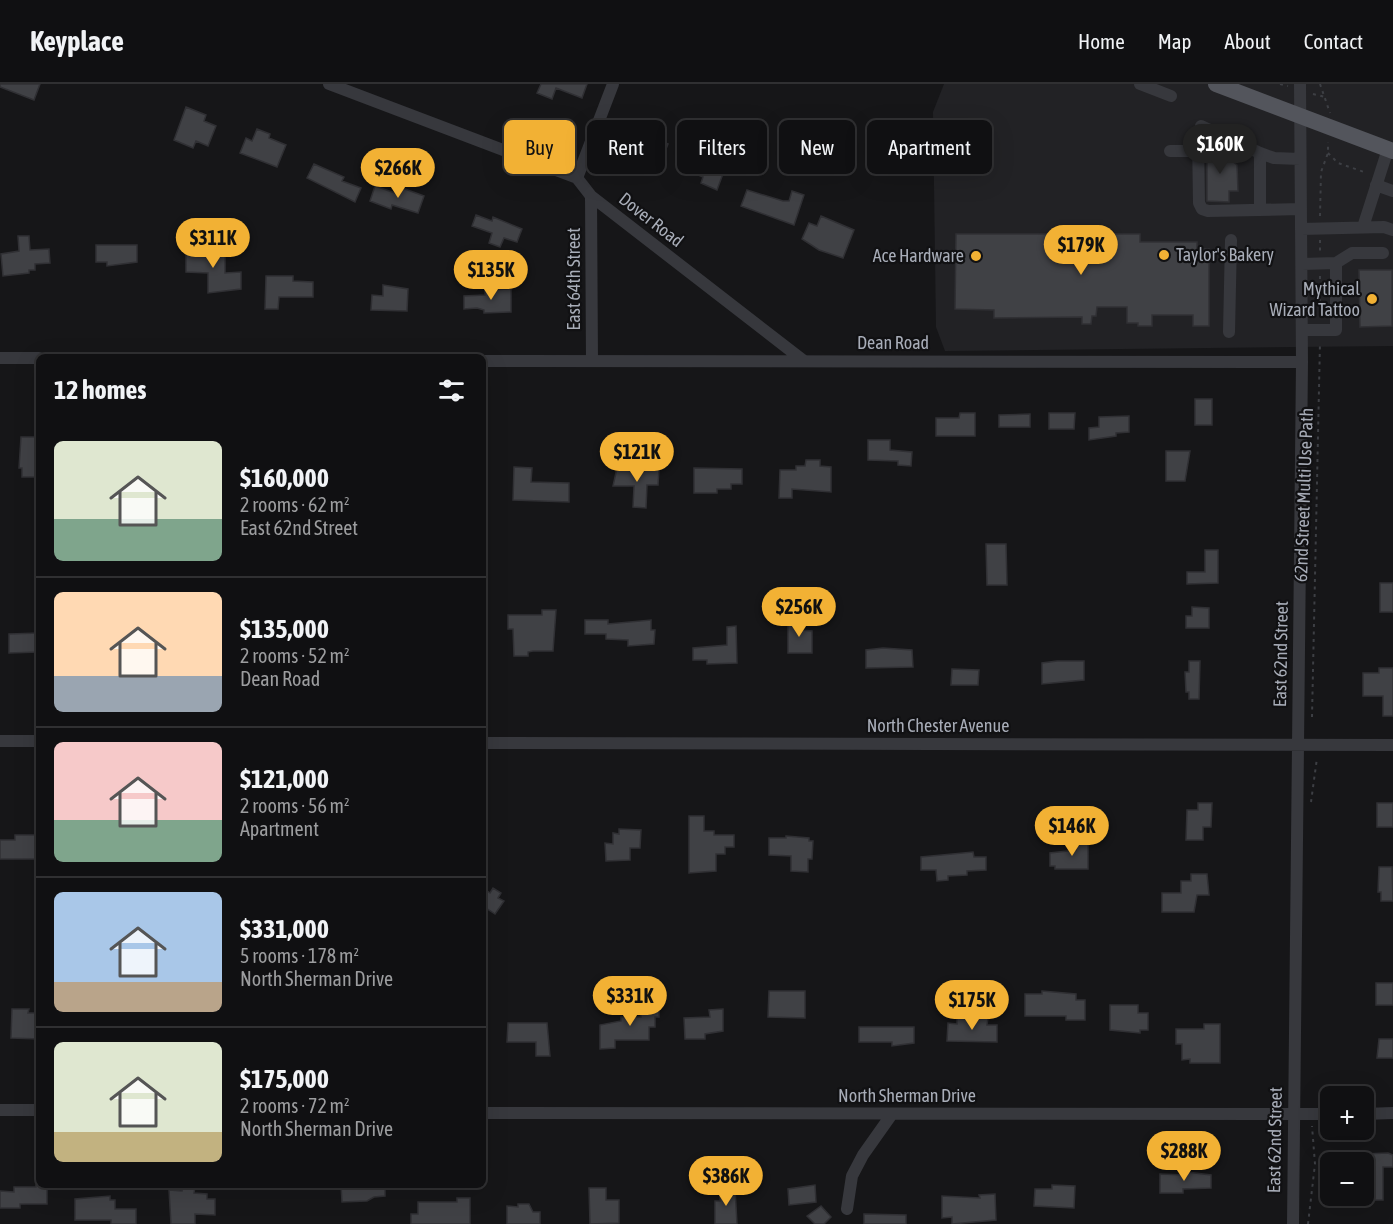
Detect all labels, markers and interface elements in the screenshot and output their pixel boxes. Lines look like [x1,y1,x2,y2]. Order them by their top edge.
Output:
text: Keyplace [30,25,124,57]
text: Home [1078,29,1125,53]
text: Map [1158,29,1192,53]
text: About [1225,29,1271,53]
text: Contact [1304,29,1363,53]
chip: Buy [504,120,575,174]
chip: Rent [587,120,665,174]
chip: Filters [677,120,767,174]
chip: New [779,120,855,174]
chip: Apartment [867,120,992,174]
pin: $160K [1178,124,1262,175]
text: $160K [1197,132,1243,155]
pin: $266K [356,148,440,199]
text: $266K [375,156,421,179]
street label: Dover Road [615,188,688,251]
pin: $311K [171,218,255,269]
pin: $179K [1039,225,1123,276]
text: $311K [190,226,236,249]
street label: East 64th Street [563,228,584,330]
text: $179K [1058,233,1104,256]
place label: Taylor's Bakery [1176,244,1274,265]
place label: Ace Hardware [873,245,964,266]
marker: Taylor's Bakery [1157,248,1171,262]
marker: Ace Hardware [969,249,983,263]
pin: $135K [449,250,533,301]
text: $135K [468,258,514,281]
place label: Mythical Wizard Tattoo [1270,278,1360,320]
marker: Mythical Wizard Tattoo [1365,292,1379,306]
street label: Dean Road [857,332,929,353]
icon: filters [435,374,468,407]
text: 12 homes [54,375,147,405]
street label: 62nd Street Multi Use Path [1290,408,1317,582]
pin: $121K [595,432,679,483]
text: $121K [614,440,660,463]
text: $160,000 [240,463,329,493]
icon: home [102,465,174,537]
text: 2 rooms · 62 m² [240,493,350,516]
text: East 62nd Street [240,516,358,539]
pin: $256K [757,587,841,638]
text: $256K [776,595,822,618]
street label: East 62nd Street [1269,601,1292,707]
text: $135,000 [240,614,329,644]
icon: home [102,616,174,688]
text: 2 rooms · 52 m² [240,644,350,667]
text: Dean Road [240,667,320,690]
street label: North Chester Avenue [867,715,1009,736]
text: $121,000 [240,764,329,794]
icon: home [102,766,174,838]
text: 2 rooms · 56 m² [240,794,350,817]
pin: $146K [1030,806,1114,857]
text: $146K [1049,814,1095,837]
text: Apartment [240,817,319,840]
text: $331,000 [240,914,329,944]
icon: home [102,916,174,988]
text: 5 rooms · 178 m² [240,944,359,967]
text: North Sherman Drive [240,967,393,990]
pin: $331K [588,976,672,1027]
pin: $175K [930,980,1014,1031]
text: $331K [607,984,653,1007]
text: $175K [949,988,995,1011]
text: $175,000 [240,1064,329,1094]
icon: home [102,1066,174,1138]
street label: North Sherman Drive [838,1085,976,1106]
map controls [1320,1086,1374,1206]
button: + [1320,1086,1374,1140]
street label: East 62nd Street [1263,1087,1286,1193]
text: 2 rooms · 72 m² [240,1094,350,1117]
text: North Sherman Drive [240,1117,393,1140]
pin: $288K [1142,1131,1226,1182]
text: $288K [1161,1139,1207,1162]
button: − [1320,1152,1374,1206]
pin: $386K [684,1156,768,1207]
text: $386K [703,1164,749,1187]

